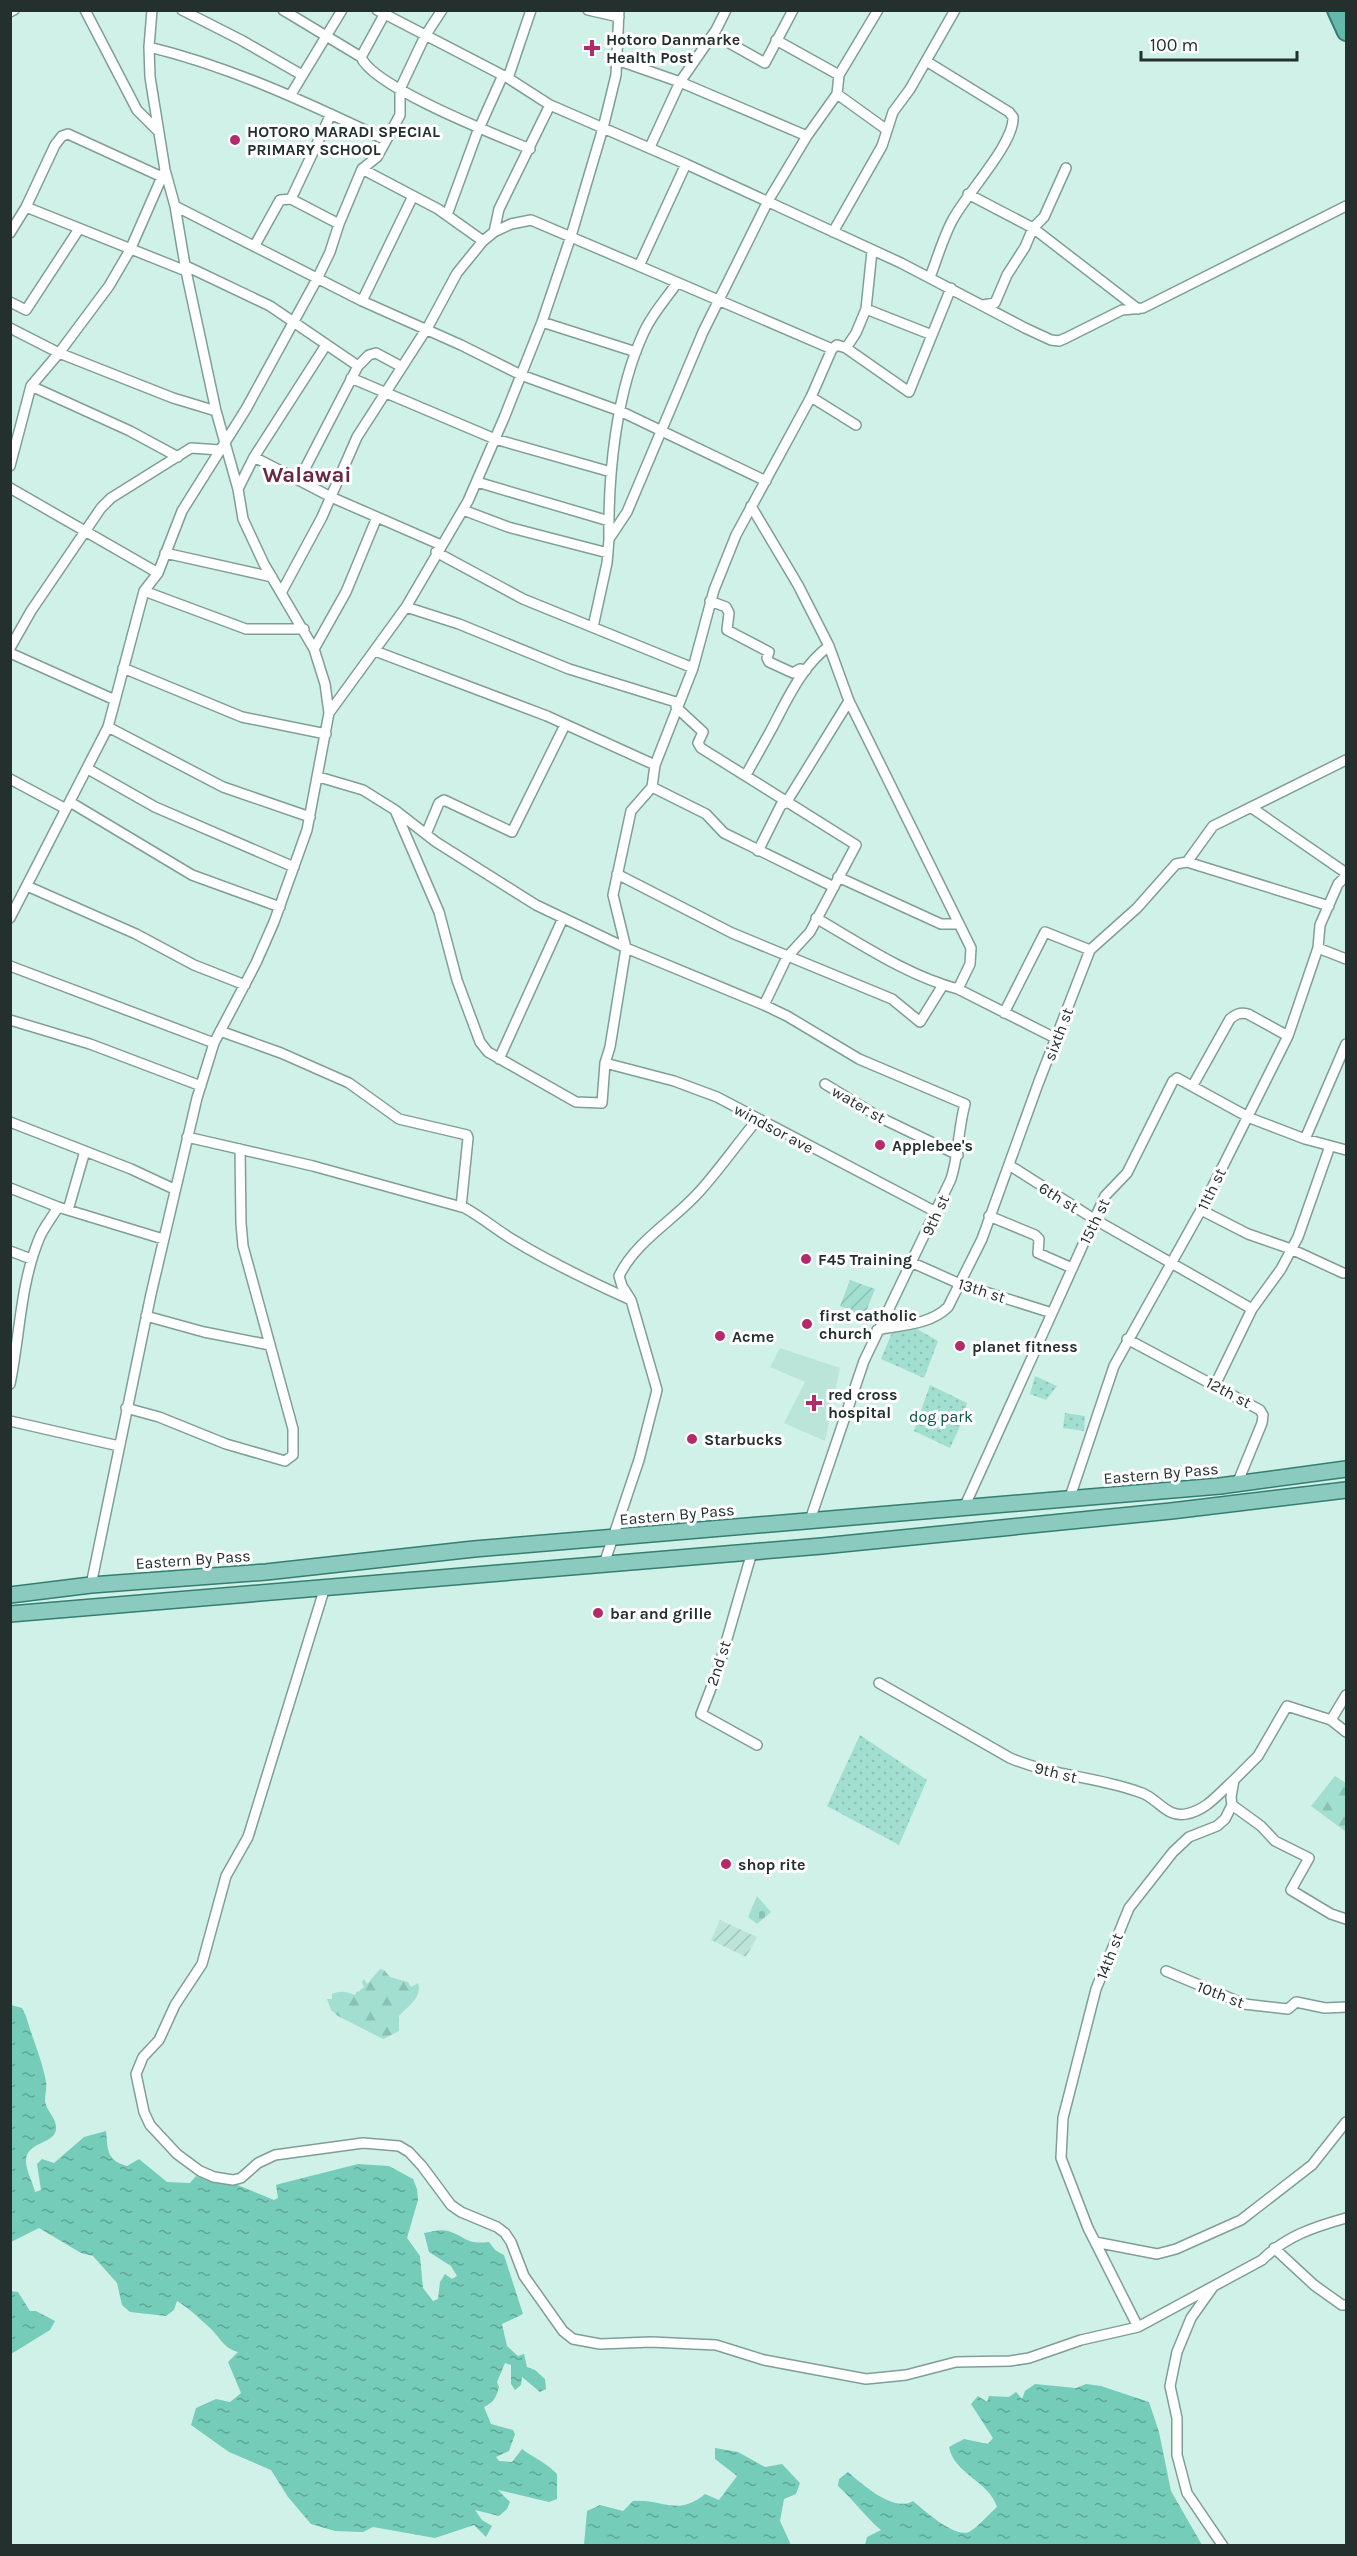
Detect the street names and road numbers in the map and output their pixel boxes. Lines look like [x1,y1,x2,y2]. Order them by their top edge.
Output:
street label: sixth st [1040,1005,1077,1063]
street label: water st [829,1082,889,1127]
street label: windsor ave [731,1100,817,1157]
street label: 11th st [1193,1165,1230,1213]
street label: 6th st [1035,1178,1082,1217]
street label: 9th st [918,1192,953,1239]
street label: 15th st [1075,1195,1114,1247]
street label: 13th st [956,1274,1008,1307]
street label: 12th st [1203,1373,1255,1412]
street label: Eastern By Pass [1103,1459,1219,1488]
street label: Eastern By Pass [619,1500,735,1529]
street label: Eastern By Pass [135,1546,251,1573]
street label: 2nd st [702,1638,735,1688]
street label: 9th st [1033,1758,1079,1787]
street label: 14th st [1092,1930,1127,1982]
street label: 10th st [1195,1977,1247,2012]

